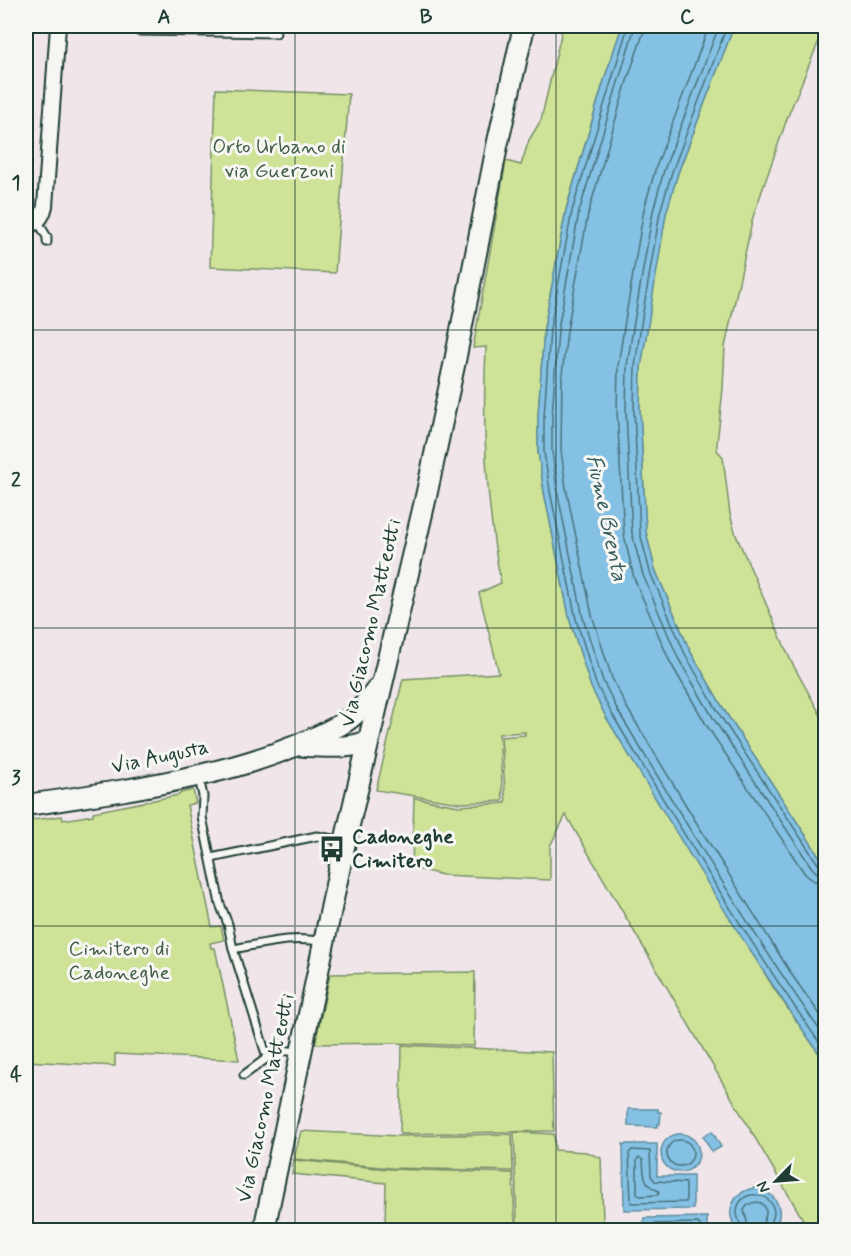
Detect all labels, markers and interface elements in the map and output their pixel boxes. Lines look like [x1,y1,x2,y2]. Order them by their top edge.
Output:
text: A [157,4,171,31]
text: B [420,4,433,31]
text: C [680,4,695,31]
park label: Orto Urbano di via Guerzoni [212,133,346,185]
text: 1 [12,170,20,197]
water label: Fiume Brenta [579,452,633,584]
text: 2 [11,467,21,494]
street label: Via Giacomo Matteotti [333,516,409,730]
street label: Via Augusta [109,733,211,781]
text: 3 [11,765,21,792]
place label: Cadoneghe Cimitero [352,823,454,875]
bus stop icon: Cadoneghe Cimitero [317,834,347,864]
park label: Cimitero di Cadoneghe [68,935,170,987]
street label: Via Giacomo Matteotti [230,991,302,1205]
text: 4 [10,1062,22,1089]
north arrow [746,1151,806,1211]
text: N [752,1177,776,1196]

